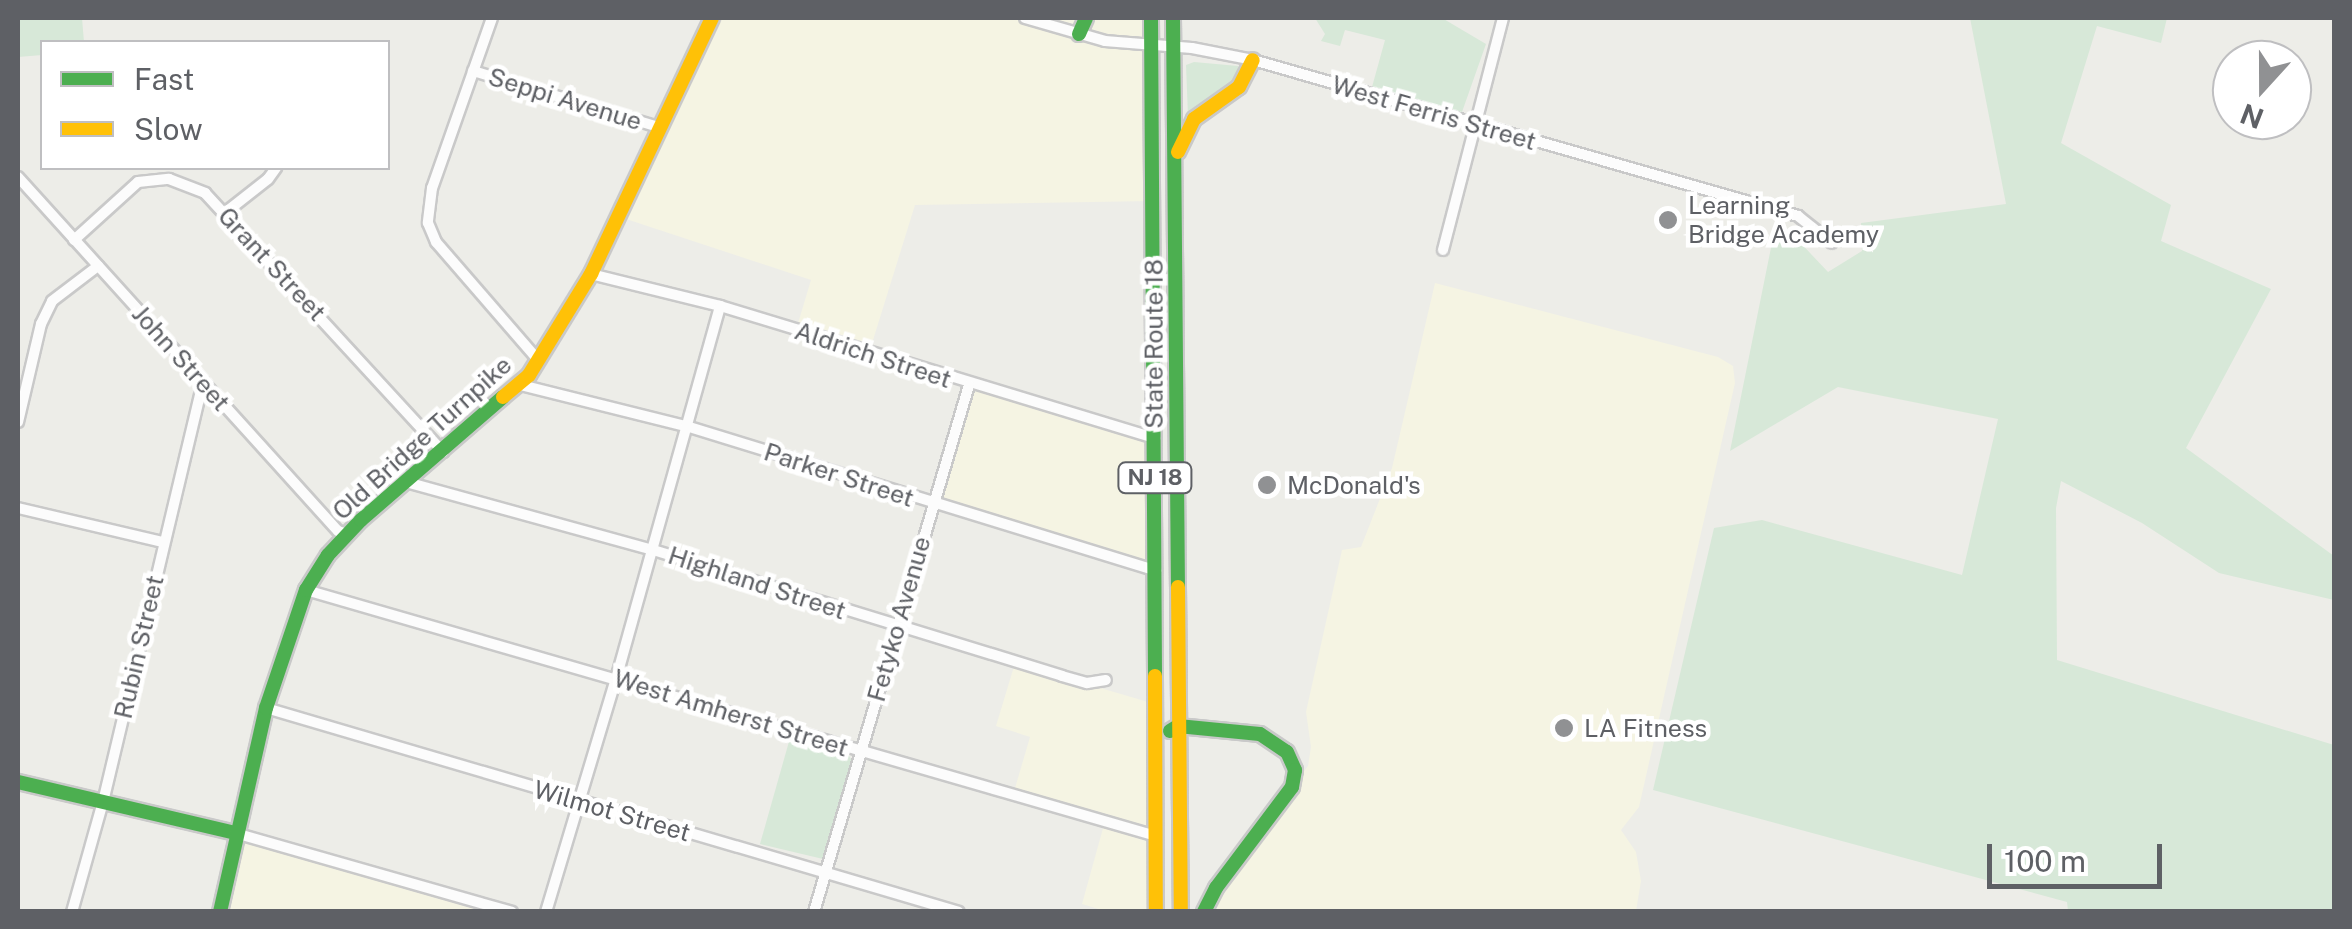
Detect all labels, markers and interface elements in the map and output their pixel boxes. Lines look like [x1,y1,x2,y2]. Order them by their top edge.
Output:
legend [40,40,390,170]
north arrow [2212,40,2312,140]
text: Fast [134,61,194,97]
street label: Seppi Avenue [485,61,645,137]
street label: West Ferris Street [1328,69,1540,157]
text: N [2236,97,2268,136]
text: Slow [134,111,203,147]
place label: Learning Bridge Academy [1688,191,1879,250]
street label: Grant Street [212,201,332,327]
marker: Learning Bridge Academy [1657,209,1679,231]
street label: State Route 18 [1139,259,1169,429]
street label: John Street [126,299,236,417]
street label: Aldrich Street [791,316,955,394]
street label: Old Bridge Turnpike [326,350,518,526]
street label: Parker Street [760,437,918,513]
road number: NJ 18 [1115,461,1195,495]
place label: McDonald's [1287,470,1421,500]
marker: McDonald's [1256,474,1278,496]
street label: Fetyko Avenue [861,533,937,705]
street label: Highland Street [664,540,850,626]
street label: Rubin Street [108,572,170,722]
street label: West Amherst Street [610,663,852,763]
place label: LA Fitness [1584,713,1707,743]
marker: LA Fitness [1553,717,1575,739]
street label: Wilmot Street [530,774,694,848]
scale bar [1992,824,2167,886]
text: 100 m [2004,843,2086,879]

